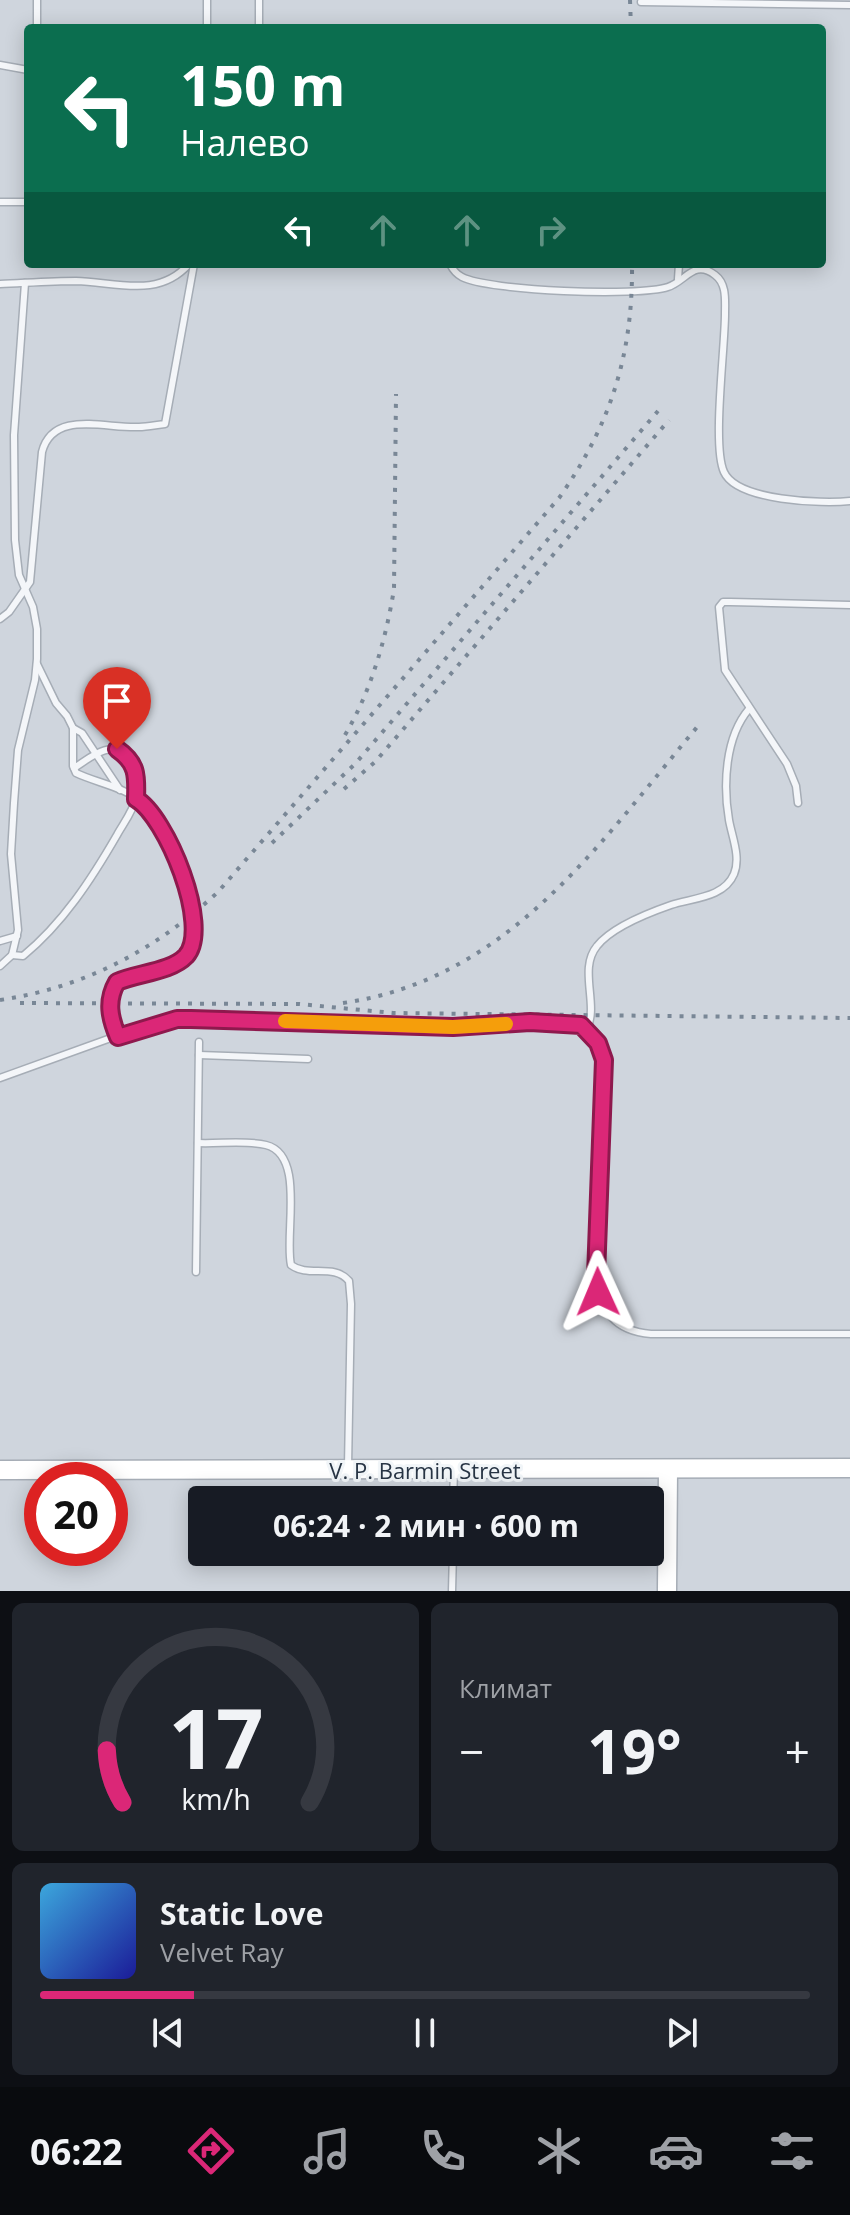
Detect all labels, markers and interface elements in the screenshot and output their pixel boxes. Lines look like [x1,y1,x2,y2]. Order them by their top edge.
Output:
text: 150 m [180,46,346,122]
icon: left [48,56,152,160]
text: Налево [180,118,310,167]
icon: left [277,208,321,252]
icon: ahead [361,208,405,252]
icon: ahead [445,208,489,252]
icon: right [529,208,573,252]
pin [83,667,151,749]
icon: arrive [95,679,139,723]
position arrow [556,1250,640,1334]
street label: V. P. Barmin Street [329,1455,521,1485]
speed limit sign: 20 [24,1462,128,1566]
text: 06:24 · 2 мин · 600 m [273,1505,579,1546]
text: Климат [459,1670,552,1706]
text: 17 [168,1680,263,1793]
text: 19° [587,1710,682,1792]
text: − [459,1721,484,1781]
text: + [785,1721,810,1781]
text: km/h [181,1779,250,1818]
text: Static Love [160,1893,323,1934]
text: Velvet Ray [160,1934,284,1970]
icon: previous [146,2011,190,2055]
icon: pause [403,2011,447,2055]
icon: next [660,2011,704,2055]
icon: directions [183,2123,239,2179]
icon: music [299,2123,355,2179]
icon: phone [415,2123,471,2179]
icon: climate [531,2123,587,2179]
icon: car [648,2123,704,2179]
icon: filters [764,2123,820,2179]
text: 06:22 [30,2127,123,2176]

